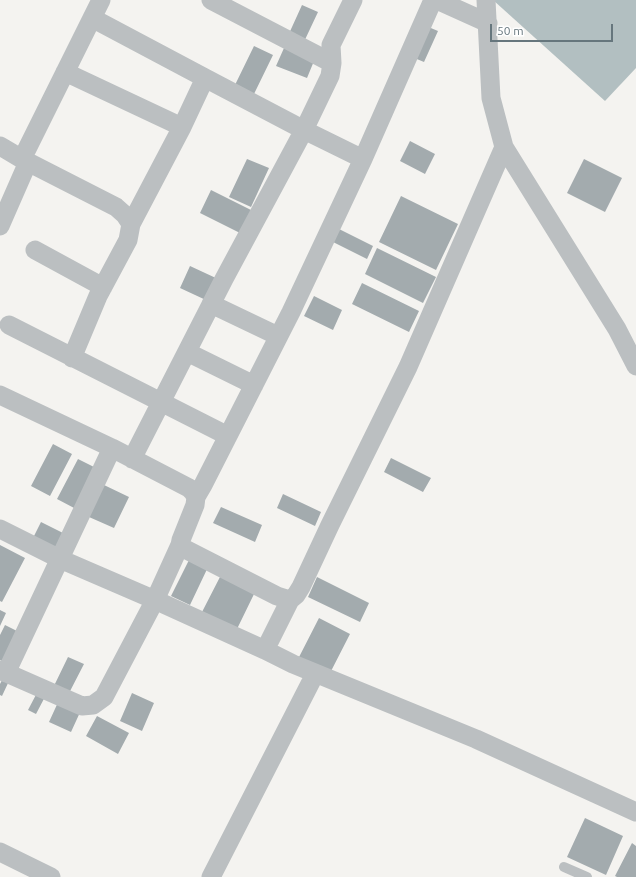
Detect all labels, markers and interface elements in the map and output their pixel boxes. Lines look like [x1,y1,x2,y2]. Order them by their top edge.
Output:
scale bar [492,16,615,42]
text: 50 m [497,24,524,37]

